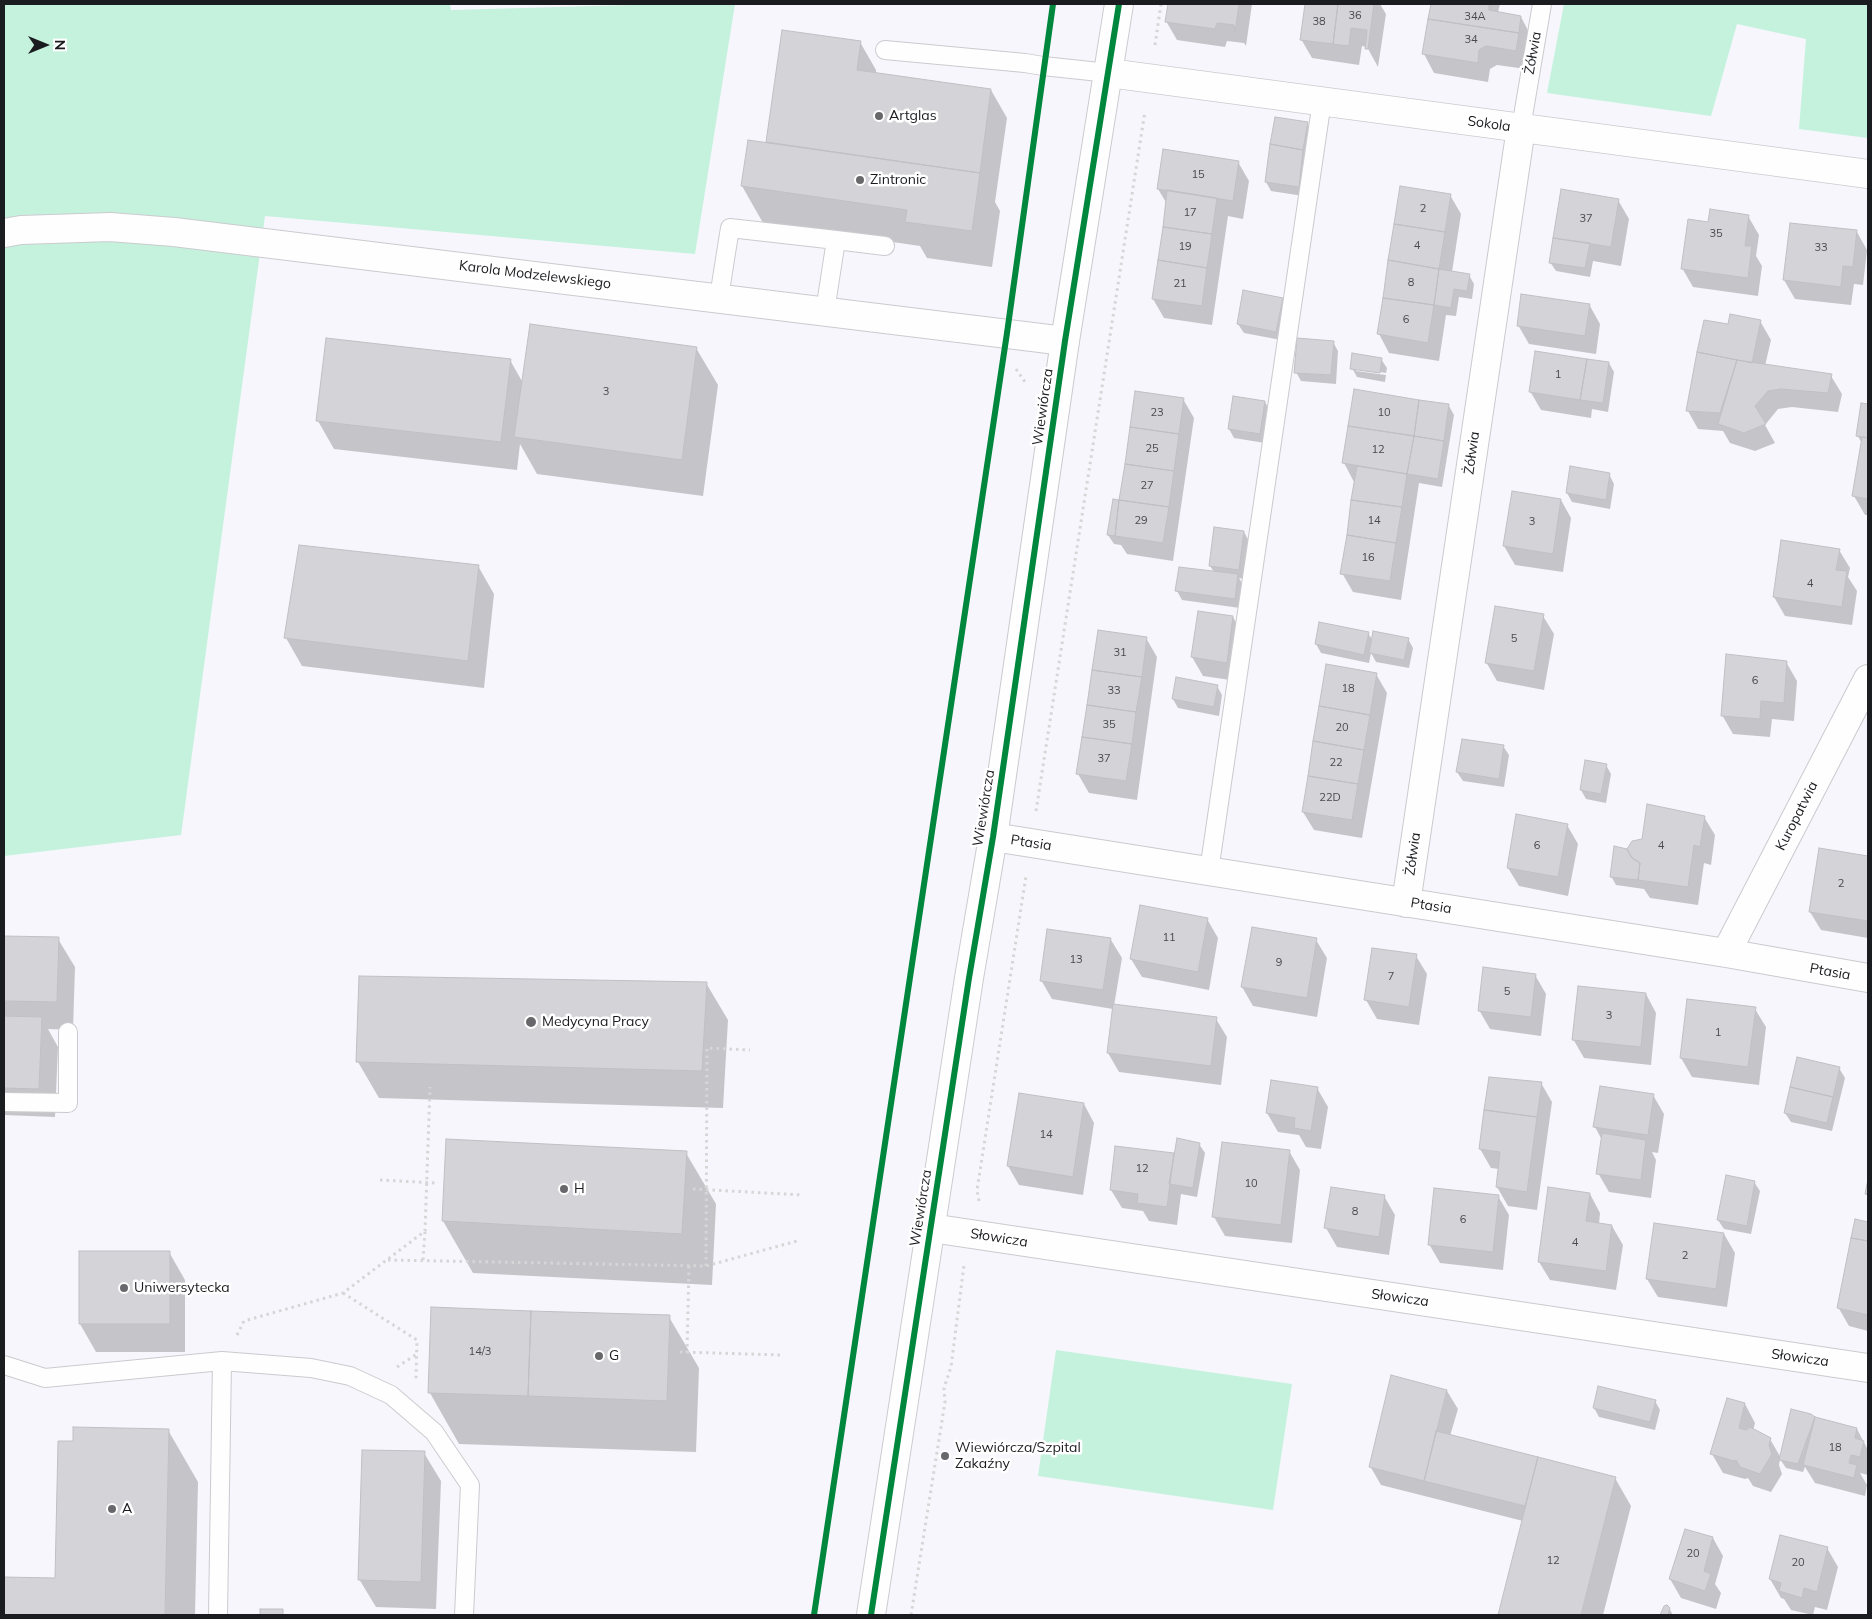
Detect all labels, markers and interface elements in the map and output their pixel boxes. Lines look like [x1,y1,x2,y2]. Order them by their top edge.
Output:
house number: 36 [1348,9,1362,23]
house number: 34A [1464,10,1486,24]
house number: 38 [1312,15,1326,29]
north arrow [20,20,70,70]
street label: Żółwia [1521,30,1545,76]
house number: 34 [1464,33,1478,47]
text: N [51,40,69,50]
place label: Artglas [889,108,937,124]
marker: Artglas [873,110,885,122]
street label: Sokola [1466,113,1512,135]
house number: 15 [1191,168,1205,182]
place label: Zintronic [870,172,926,188]
marker: Zintronic [854,174,866,186]
house number: 2 [1420,202,1426,216]
house number: 17 [1183,206,1197,220]
house number: 37 [1579,212,1593,226]
house number: 35 [1709,227,1723,241]
house number: 4 [1414,239,1420,253]
house number: 19 [1178,240,1192,254]
house number: 33 [1814,241,1828,255]
street label: Karola Modzelewskiego [458,257,612,293]
house number: 8 [1408,276,1414,290]
house number: 21 [1173,277,1187,291]
house number: 6 [1403,313,1409,327]
street label: Wiewiórcza [1029,367,1057,447]
house number: 1 [1555,368,1561,382]
house number: 3 [603,385,609,399]
house number: 23 [1150,406,1164,420]
house number: 10 [1377,406,1391,420]
street label: Żółwia [1461,430,1483,476]
house number: 25 [1145,442,1159,456]
house number: 12 [1371,443,1385,457]
house number: 27 [1140,479,1154,493]
house number: 29 [1134,514,1148,528]
house number: 14 [1367,514,1381,528]
house number: 3 [1529,515,1535,529]
house number: 16 [1361,551,1375,565]
house number: 4 [1807,577,1813,591]
house number: 5 [1511,632,1517,646]
house number: 31 [1113,646,1127,660]
house number: 6 [1752,674,1758,688]
house number: 18 [1341,682,1355,696]
house number: 33 [1107,684,1121,698]
house number: 35 [1102,718,1116,732]
house number: 20 [1335,721,1349,735]
house number: 37 [1097,752,1111,766]
house number: 22 [1329,756,1343,770]
street label: Wiewiórcza [970,768,998,848]
street label: Kuropatwia [1772,779,1822,853]
house number: 22D [1319,791,1341,805]
street label: Ptasia [1009,831,1053,855]
street label: Żółwia [1402,831,1424,877]
house number: 6 [1534,839,1540,853]
house number: 4 [1658,839,1664,853]
house number: 2 [1838,877,1844,891]
street label: Ptasia [1409,894,1453,918]
house number: 11 [1162,931,1176,945]
house number: 13 [1069,953,1083,967]
house number: 9 [1276,956,1282,970]
street label: Ptasia [1808,960,1852,984]
house number: 7 [1388,970,1394,984]
house number: 5 [1504,985,1510,999]
house number: 3 [1606,1009,1612,1023]
place label: Medycyna Pracy [542,1014,649,1030]
marker: Medycyna Pracy [524,1015,538,1029]
house number: 1 [1715,1026,1721,1040]
house number: 14 [1039,1128,1053,1142]
house number: 12 [1135,1162,1149,1176]
street label: Wiewiórcza [907,1168,935,1248]
house number: 10 [1244,1177,1258,1191]
place label: H [574,1181,585,1197]
marker: H [558,1183,570,1195]
house number: 8 [1352,1205,1358,1219]
house number: 6 [1460,1213,1466,1227]
street label: Słowicza [969,1225,1029,1251]
house number: 4 [1572,1236,1578,1250]
house number: 2 [1682,1249,1688,1263]
place label: Uniwersytecka [134,1280,230,1296]
marker: Uniwersytecka [118,1282,130,1294]
street label: Słowicza [1370,1286,1430,1310]
house number: 14/3 [469,1345,491,1359]
street label: Słowicza [1770,1346,1830,1370]
place label: G [609,1348,619,1364]
marker: G [593,1350,605,1362]
place label: Wiewiórcza/Szpital Zakaźny [955,1440,1081,1472]
house number: 18 [1828,1441,1842,1455]
marker: Wiewiórcza/Szpital Zakaźny [939,1450,951,1462]
place label: A [122,1501,132,1517]
marker: A [106,1503,118,1515]
house number: 20 [1686,1547,1700,1561]
house number: 12 [1546,1554,1560,1568]
house number: 20 [1791,1556,1805,1570]

